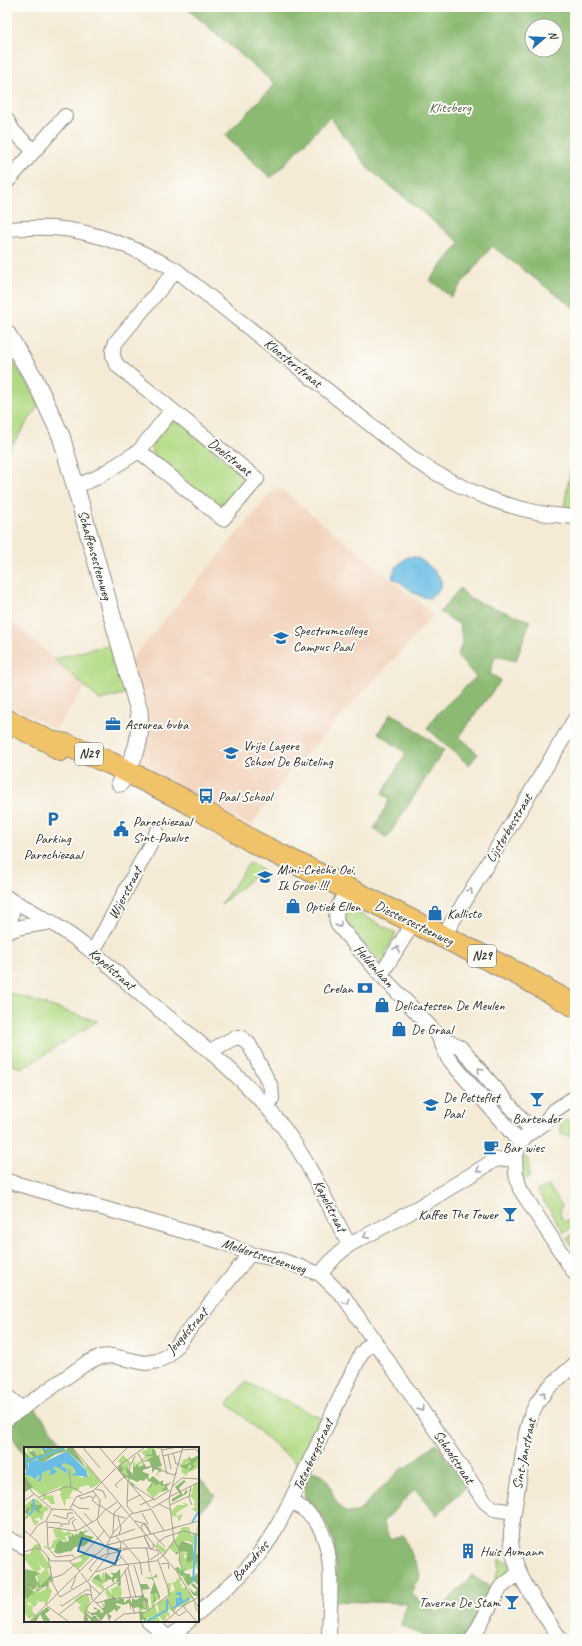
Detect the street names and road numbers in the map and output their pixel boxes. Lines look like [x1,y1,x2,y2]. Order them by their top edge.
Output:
street label: Kloosterstraat [261,335,326,392]
street label: Doelstraat [205,434,256,481]
street label: Schaffensesteenweg [74,508,116,603]
road number: N29 [75,743,103,765]
street label: Lijsterbesstraat [482,790,537,865]
street label: Wijerstraat [104,862,147,922]
street label: Diestersesteenweg [372,897,457,950]
street label: Heldenlaan [350,941,398,991]
street label: Kapelstraat [85,944,140,995]
road number: N29 [468,945,496,967]
street label: Kapelstraat [310,1177,351,1237]
street label: Meldertsesteenweg [220,1234,309,1278]
street label: Jeugdstraat [162,1303,213,1358]
street label: Totenbergstraat [289,1414,338,1494]
street label: Sint-Janstraat [508,1416,540,1491]
street label: Schoolstraat [430,1427,479,1488]
street label: Baandries [228,1536,273,1585]

